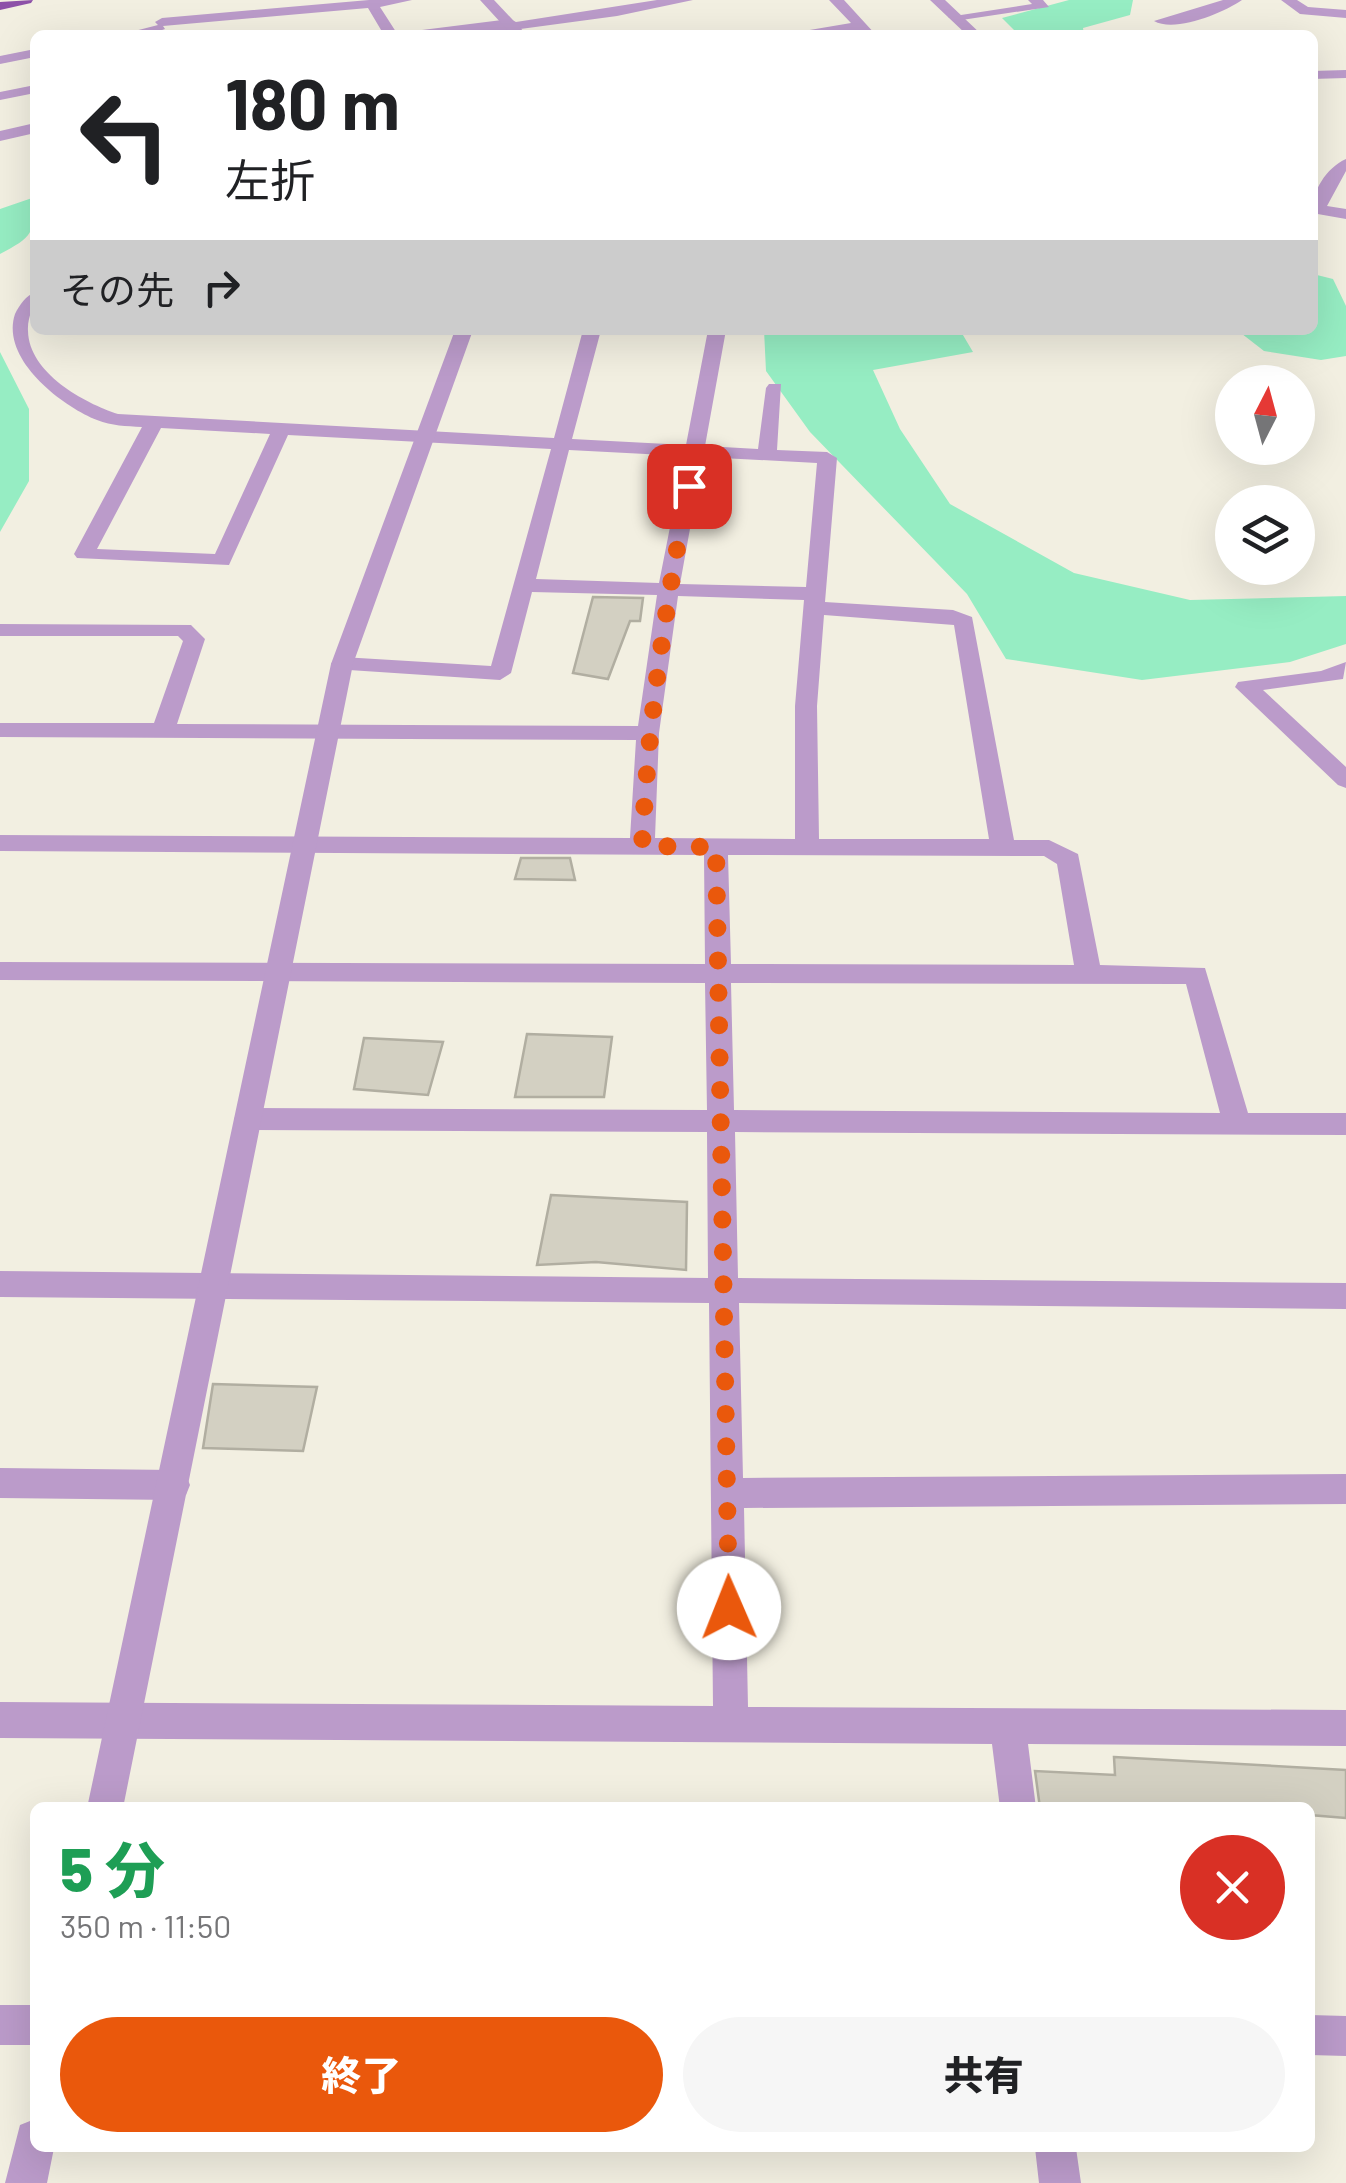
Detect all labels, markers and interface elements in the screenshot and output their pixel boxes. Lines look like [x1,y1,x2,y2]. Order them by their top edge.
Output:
text: 180 m [225,60,400,144]
icon: left [60,70,190,200]
text: 左折 [225,152,315,206]
icon: right [194,260,249,315]
text: その先 [60,266,174,312]
north arrow [1215,365,1315,465]
map controls [1215,365,1315,585]
pin [647,444,732,529]
icon: arrive [662,459,717,514]
button: layers [1215,485,1315,585]
position arrow [677,1556,781,1660]
text: 5 分 [60,1832,165,1904]
button: close [1180,1835,1285,1940]
text: 350 m · 11:50 [60,1906,231,1944]
button: 終了 [60,2017,663,2132]
button: 共有 [683,2017,1285,2132]

